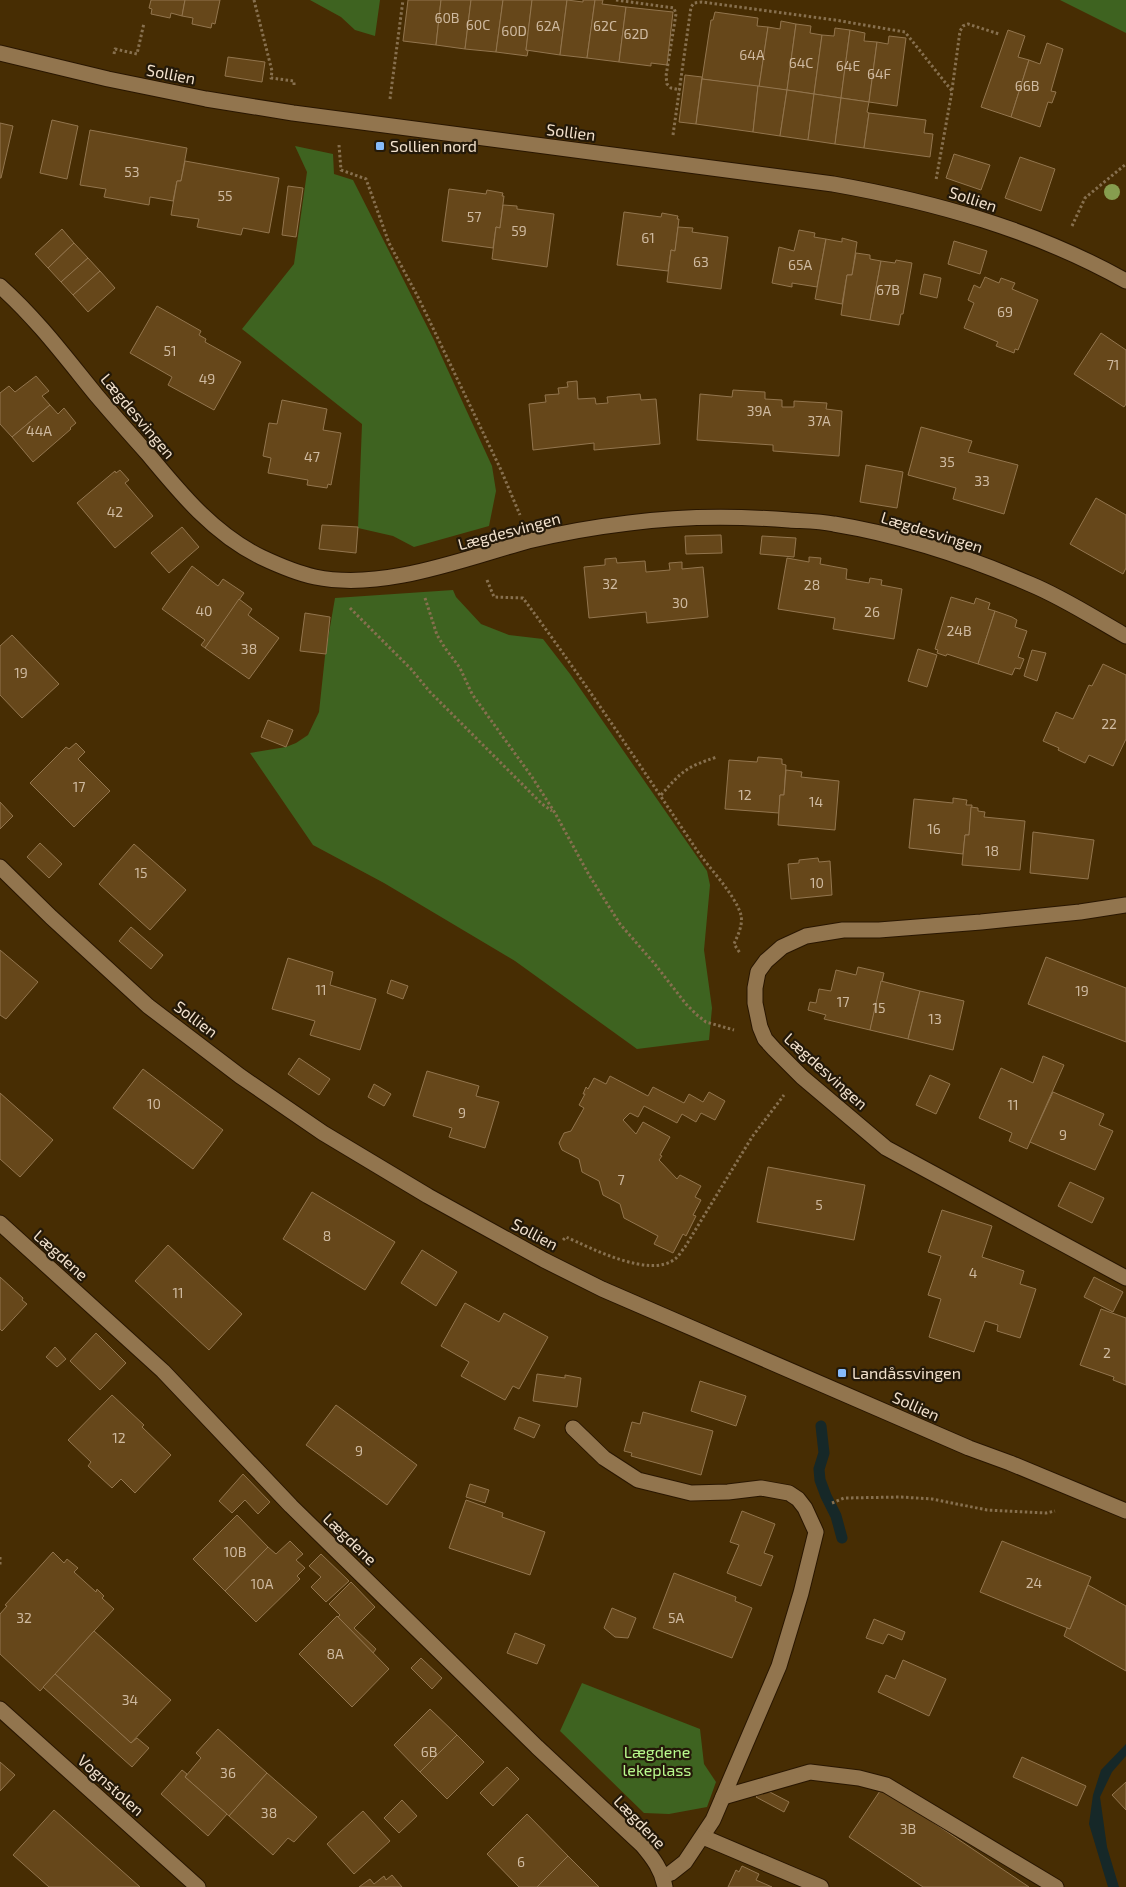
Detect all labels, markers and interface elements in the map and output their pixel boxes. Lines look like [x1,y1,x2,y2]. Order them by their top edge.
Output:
house number: 60B [434,9,460,26]
house number: 60C [466,16,490,33]
house number: 62A [536,17,561,34]
house number: 62C [593,17,617,34]
house number: 60D [501,22,527,39]
house number: 62D [623,25,649,42]
house number: 64A [739,46,765,63]
house number: 64C [789,54,813,71]
house number: 64E [836,57,860,74]
street label: Sollien [145,59,197,88]
house number: 64F [867,65,892,82]
house number: 66B [1015,77,1039,94]
street label: Sollien [545,119,597,144]
place label: Sollien nord [390,136,477,155]
marker: Sollien nord [374,140,386,152]
house number: 53 [124,163,140,180]
street label: Sollien [947,182,1000,215]
house number: 55 [217,187,233,204]
house number: 57 [467,208,481,225]
house number: 59 [511,222,527,239]
house number: 61 [641,229,655,246]
house number: 63 [693,253,709,270]
house number: 65A [788,256,812,273]
house number: 67B [876,281,900,298]
house number: 69 [997,303,1013,320]
house number: 51 [163,342,177,359]
house number: 71 [1107,356,1119,373]
street label: Lægdesvingen [97,369,180,462]
house number: 49 [199,370,215,387]
house number: 39A [747,402,772,419]
house number: 37A [807,412,831,429]
house number: 44A [26,422,52,439]
house number: 47 [304,448,320,465]
house number: 35 [939,453,955,470]
house number: 33 [974,472,990,489]
house number: 42 [107,503,123,520]
street label: Lægdesvingen [879,507,985,556]
street label: Lægdesvingen [456,508,562,553]
house number: 32 [602,575,618,592]
house number: 28 [804,576,820,593]
house number: 30 [672,594,688,611]
house number: 40 [195,602,213,619]
house number: 26 [864,603,880,620]
house number: 24B [946,622,972,639]
house number: 38 [241,640,257,657]
house number: 19 [14,664,28,681]
house number: 22 [1101,715,1117,732]
house number: 17 [73,778,85,795]
house number: 12 [738,786,752,803]
house number: 14 [809,793,823,810]
house number: 16 [927,820,941,837]
house number: 18 [985,842,999,859]
house number: 15 [134,864,148,881]
house number: 10 [810,874,824,891]
house number: 11 [315,981,327,998]
house number: 19 [1075,982,1089,999]
house number: 17 [837,993,849,1010]
street label: Sollien [171,996,222,1041]
house number: 15 [872,999,886,1016]
house number: 13 [928,1010,942,1027]
street label: Lægdesvingen [781,1028,872,1113]
house number: 10 [147,1095,161,1112]
house number: 11 [1007,1096,1019,1113]
house number: 9 [458,1104,466,1121]
house number: 9 [1059,1126,1067,1143]
house number: 7 [617,1171,625,1188]
house number: 5 [815,1196,823,1213]
street label: Sollien [509,1214,562,1254]
street label: Lægdene [30,1225,92,1284]
house number: 8 [323,1227,331,1244]
house number: 4 [969,1264,977,1281]
house number: 11 [172,1284,184,1301]
house number: 2 [1103,1344,1111,1361]
place label: Landåssvingen [852,1363,961,1382]
marker: Landåssvingen [836,1367,848,1379]
street label: Sollien [890,1387,943,1424]
house number: 12 [112,1429,126,1446]
house number: 9 [355,1442,363,1459]
street label: Lægdene [320,1509,381,1569]
house number: 10B [224,1543,246,1560]
house number: 24 [1026,1574,1042,1591]
house number: 10A [251,1575,274,1592]
house number: 32 [16,1609,32,1626]
house number: 5A [668,1609,684,1626]
house number: 8A [326,1645,344,1662]
house number: 34 [122,1691,138,1708]
park label: Lægdene lekeplass [623,1742,691,1779]
house number: 6B [421,1743,437,1760]
street label: Vognstølen [74,1750,148,1819]
house number: 36 [220,1764,236,1781]
street label: Lægdene [610,1791,670,1852]
house number: 38 [261,1804,277,1821]
house number: 3B [900,1820,916,1837]
house number: 6 [517,1853,525,1870]

